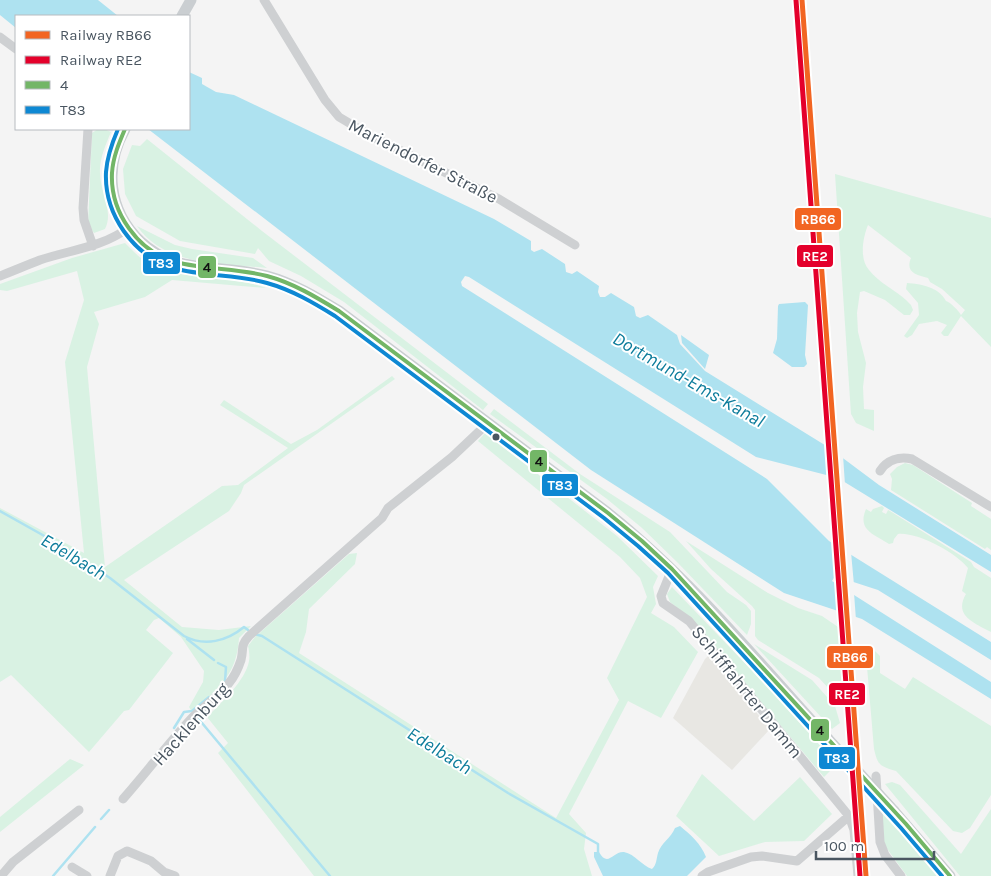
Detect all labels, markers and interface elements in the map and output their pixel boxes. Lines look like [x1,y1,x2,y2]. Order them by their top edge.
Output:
legend [15,15,190,130]
text: Railway RB66 [60,26,151,44]
text: Railway RE2 [60,51,142,69]
text: 4 [60,76,69,94]
text: T83 [60,101,86,119]
street label: Mariendorfer Straße [345,114,501,208]
line badge: RB66 [794,207,842,231]
text: RB66 [800,211,836,228]
line badge: RE2 [796,244,834,268]
text: RE2 [802,248,828,265]
line badge: T83 [142,251,181,275]
text: T83 [148,255,174,272]
line badge: 4 [197,255,217,279]
text: 4 [203,259,212,276]
water label: Dortmund-Ems-Kanal [609,327,768,432]
unlabelled marker [491,432,501,442]
line badge: 4 [529,449,548,473]
text: 4 [535,453,544,470]
line badge: T83 [541,473,579,497]
text: T83 [547,477,573,494]
water label: Edelbach [37,529,110,585]
street label: Schifffahrter Damm [687,621,807,763]
line badge: RB66 [826,645,874,669]
text: RB66 [832,649,868,666]
street label: Hacklenburg [148,678,234,770]
line badge: RE2 [828,682,866,706]
text: RE2 [834,686,860,703]
line badge: 4 [810,718,830,742]
water label: Edelbach [403,722,476,779]
text: 4 [816,722,825,739]
line badge: T83 [818,746,856,770]
text: T83 [824,750,850,767]
scale bar [816,828,934,860]
text: 100 m [824,837,864,855]

